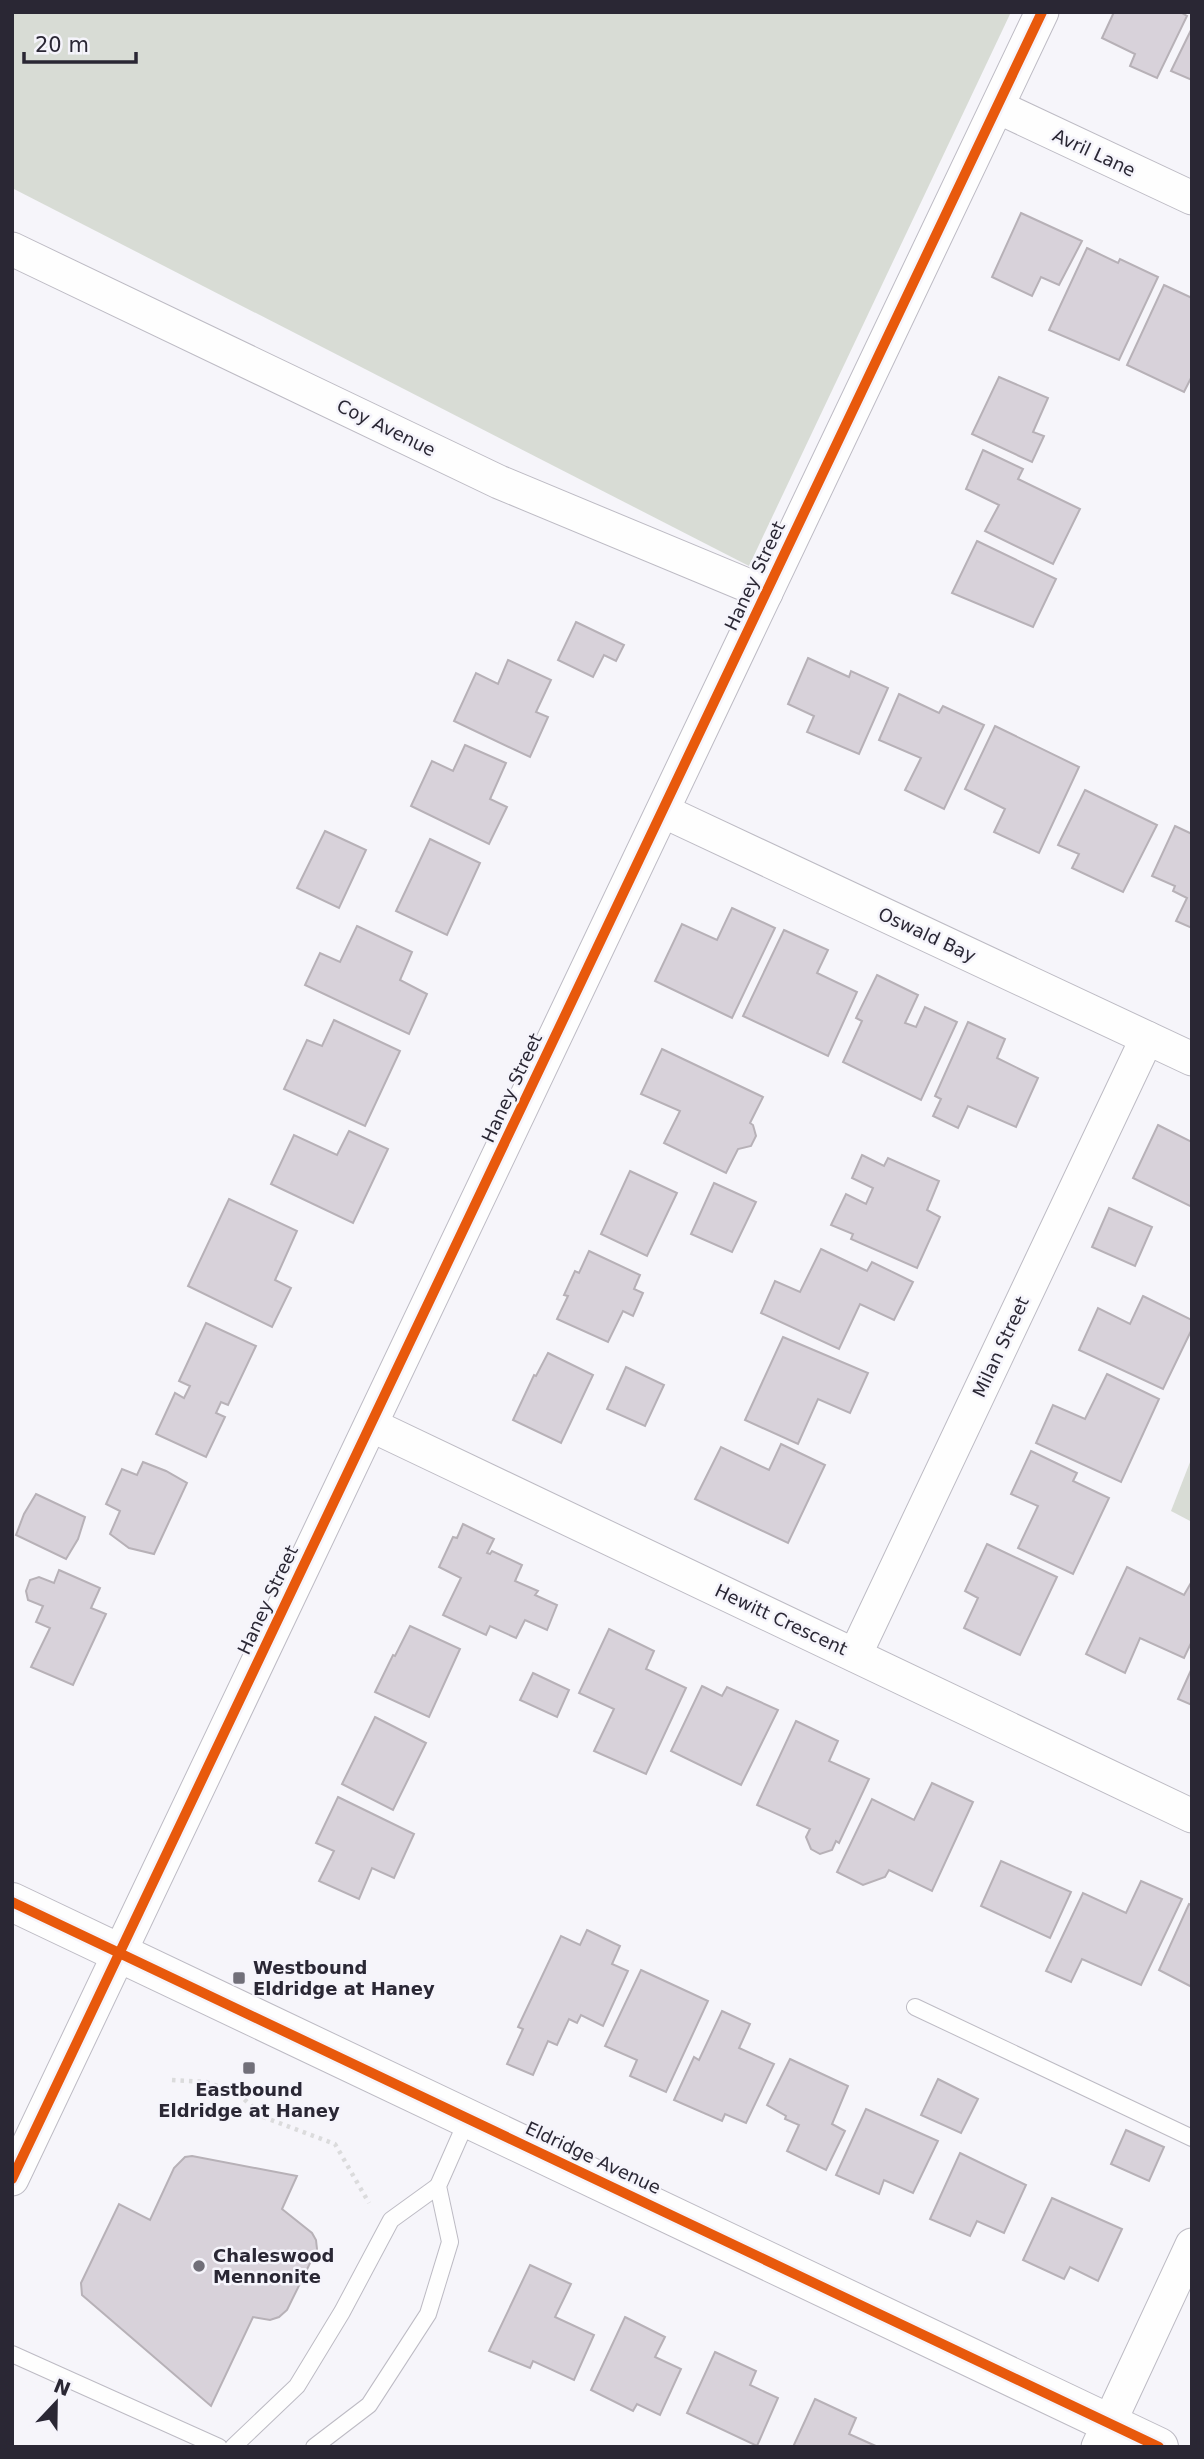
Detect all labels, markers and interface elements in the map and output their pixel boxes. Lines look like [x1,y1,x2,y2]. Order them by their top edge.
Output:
scale bar [24,21,136,65]
text: 20 m [35,33,89,57]
street label: Avril Lane [1050,124,1139,181]
street label: Coy Avenue [334,395,439,460]
street label: Haney Street [720,518,789,634]
street label: Oswald Bay [875,903,980,966]
street label: Haney Street [477,1030,546,1146]
street label: Milan Street [968,1293,1033,1400]
street label: Haney Street [233,1542,302,1658]
street label: Hewitt Crescent [712,1580,851,1659]
place label: Westbound Eldridge at Haney [253,1957,435,1999]
marker: Westbound Eldridge at Haney [231,1970,247,1986]
marker: Eastbound Eldridge at Haney [241,2060,257,2076]
place label: Eastbound Eldridge at Haney [158,2079,340,2121]
street label: Eldridge Avenue [522,2117,664,2198]
place label: Chaleswood Mennonite [213,2245,335,2287]
marker: Chaleswood Mennonite [191,2258,207,2274]
north arrow [21,2368,91,2438]
text: N [51,2374,74,2400]

